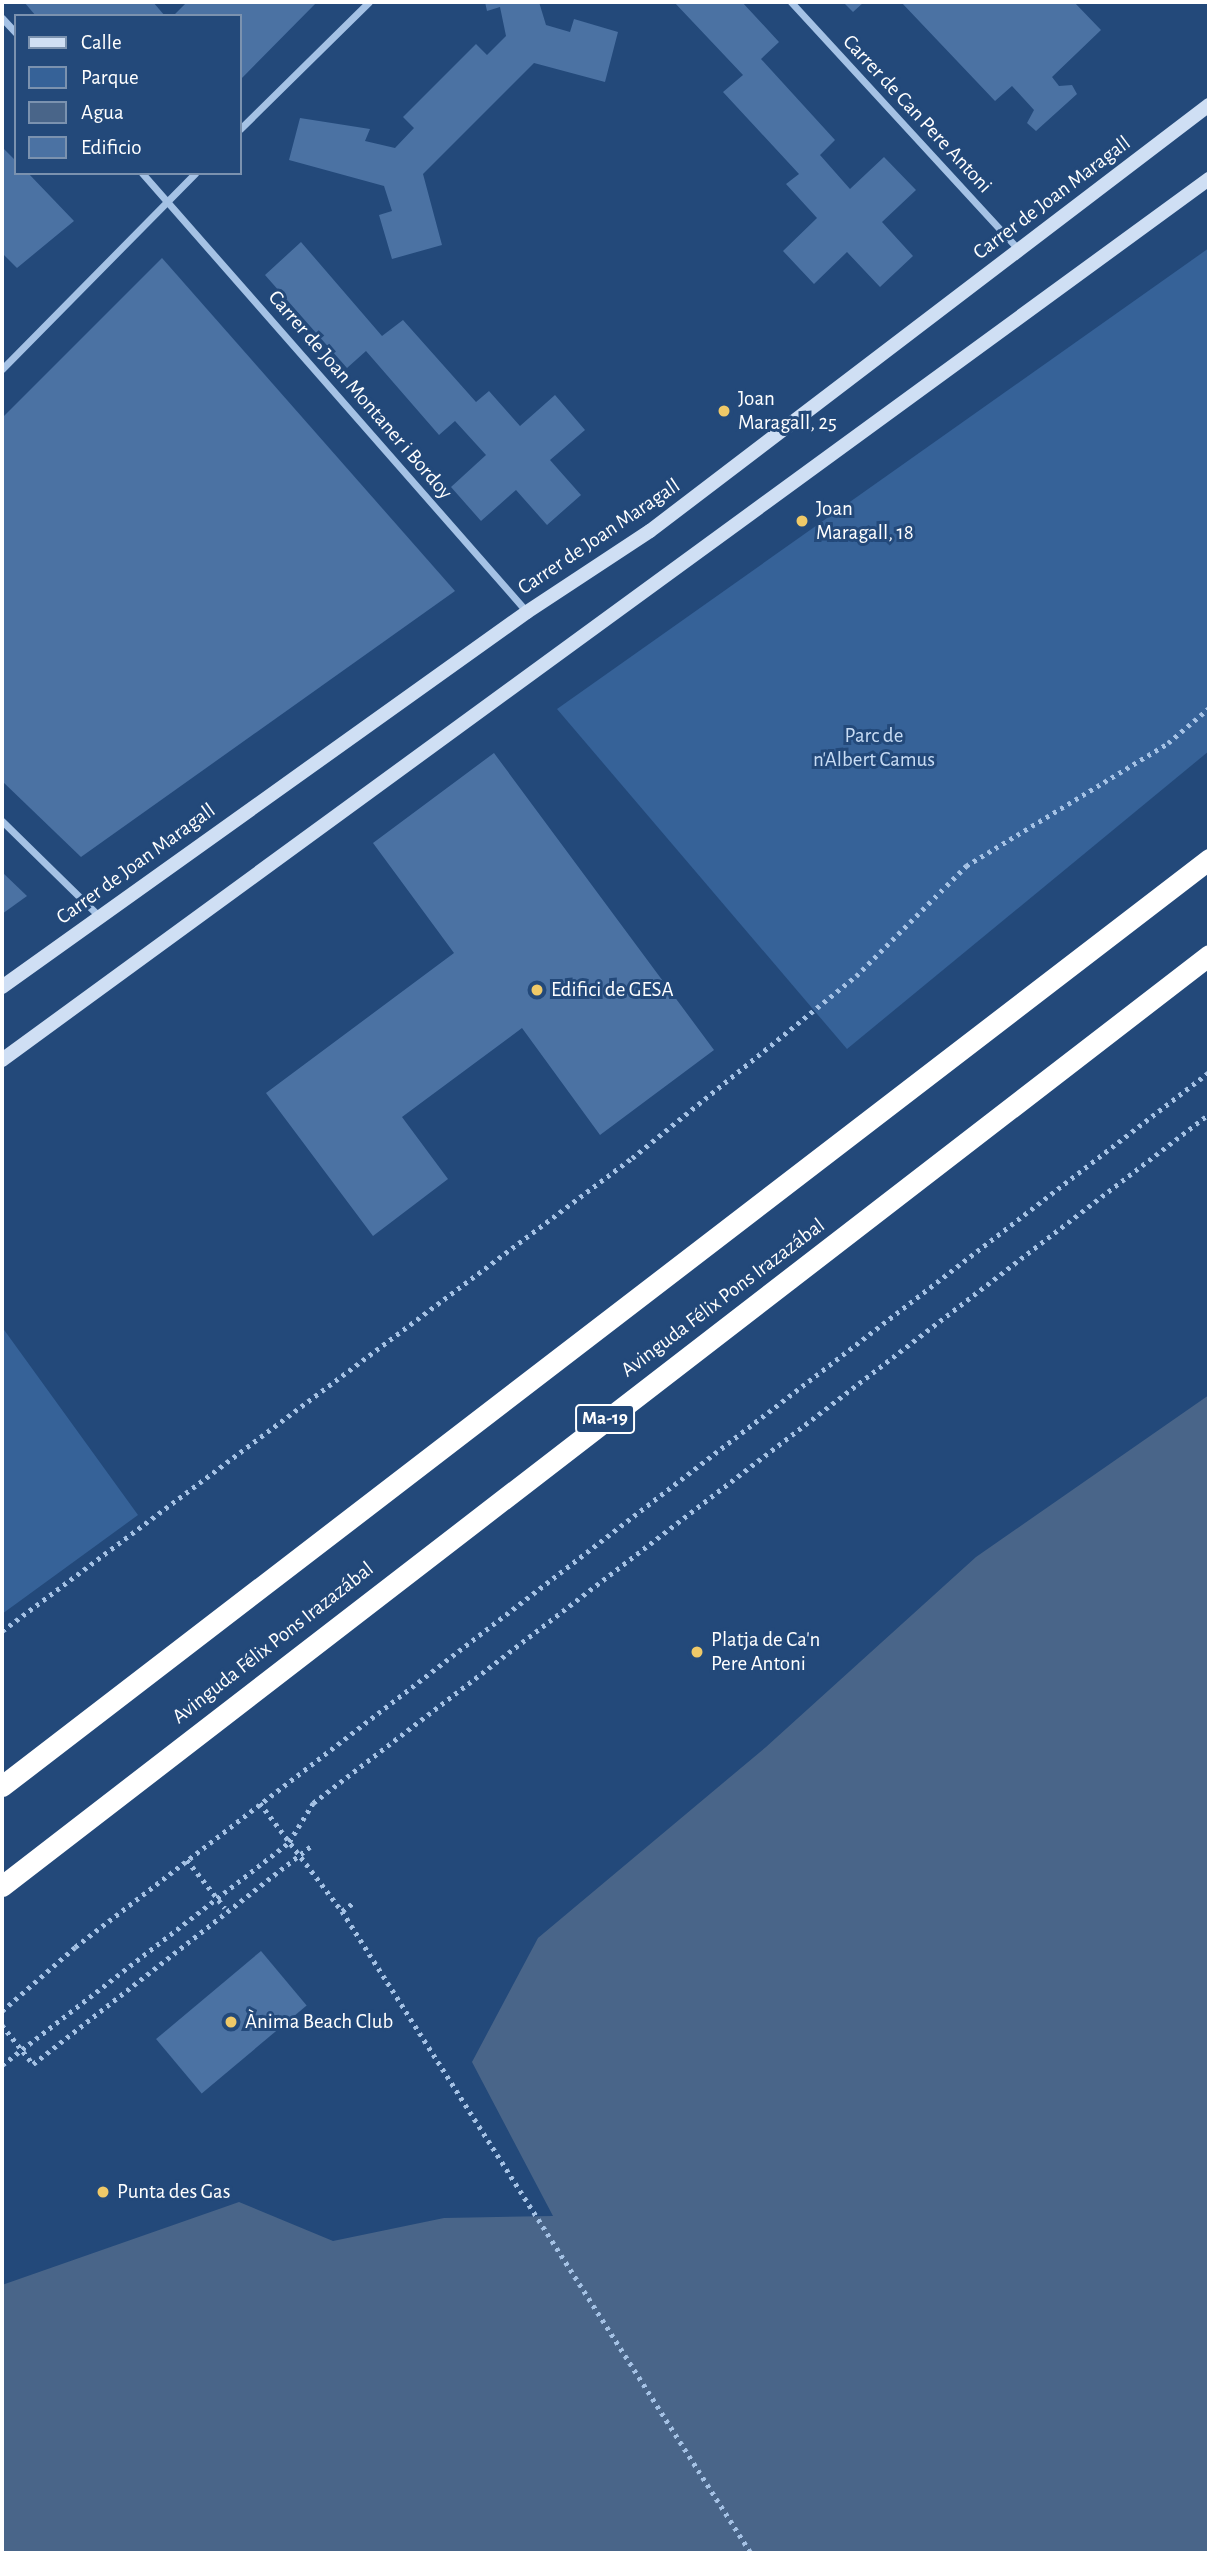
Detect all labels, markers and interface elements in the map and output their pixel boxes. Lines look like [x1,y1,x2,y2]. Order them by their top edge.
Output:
legend [14,14,242,175]
street label: Carrer de Can Pere Antoni [837,30,997,198]
text: Calle [81,32,122,53]
text: Parque [81,67,139,88]
text: Agua [81,102,124,123]
street label: Carrer de Joan Maragall [968,131,1136,265]
text: Edificio [81,137,142,158]
street label: Carrer de Joan Montaner i Bordoy [262,285,458,505]
place label: Joan Maragall, 25 [738,386,837,436]
marker: Joan Maragall, 25 [716,403,732,419]
street label: Carrer de Joan Maragall [513,473,685,601]
place label: Joan Maragall, 18 [816,496,914,546]
marker: Joan Maragall, 18 [794,513,810,529]
park label: Parc de n'Albert Camus [813,723,935,773]
street label: Carrer de Joan Maragall [52,798,220,930]
place label: Edifici de GESA [551,977,674,1003]
marker: Edifici de GESA [529,982,545,998]
street label: Avinguda Félix Pons Irazazábal [616,1213,830,1383]
road number: Ma-19 [574,1404,636,1434]
street label: Avinguda Félix Pons Irazazábal [167,1557,379,1729]
place label: Platja de Ca'n Pere Antoni [711,1627,820,1677]
marker: Platja de Ca'n Pere Antoni [689,1644,705,1660]
place label: Ànima Beach Club [245,2009,393,2035]
marker: Ànima Beach Club [223,2014,239,2030]
place label: Punta des Gas [117,2179,230,2205]
marker: Punta des Gas [95,2184,111,2200]

